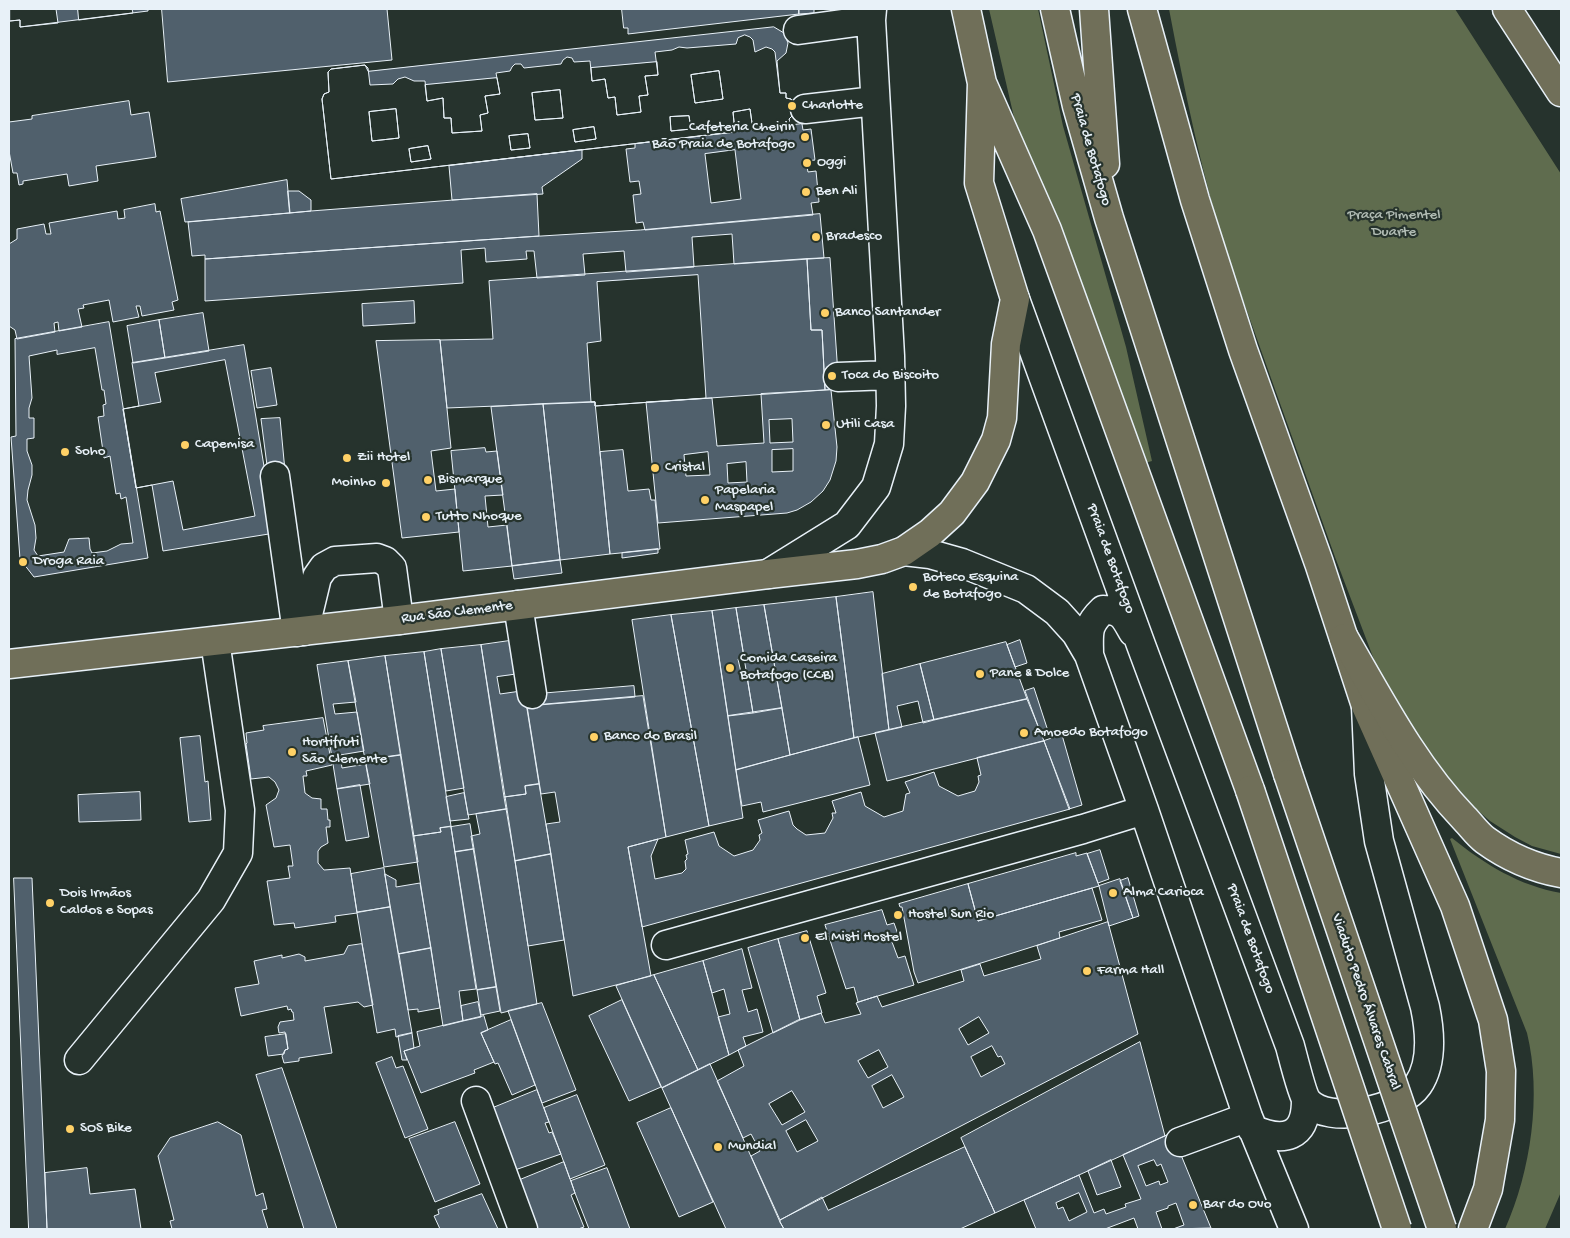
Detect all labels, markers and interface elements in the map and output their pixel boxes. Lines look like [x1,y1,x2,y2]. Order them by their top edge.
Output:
street label: Praia de Botafogo [1065,92,1115,208]
place label: Charlotte [802,97,863,115]
marker: Charlotte [786,100,798,112]
place label: Cafeteria Cheirin Bão Praia de Botafogo [652,119,795,154]
marker: Cafeteria Cheirin Bão Praia de Botafogo [799,131,811,143]
place label: Oggi [817,154,846,172]
marker: Oggi [801,157,813,169]
place label: Ben Ali [816,183,857,201]
marker: Ben Ali [800,186,812,198]
park label: Praça Pimentel Duarte [1347,207,1441,242]
place label: Bradesco [826,228,882,246]
marker: Bradesco [810,231,822,243]
place label: Banco Santander [835,304,940,322]
marker: Banco Santander [819,307,831,319]
place label: Toca do Biscoito [842,367,939,385]
marker: Toca do Biscoito [826,370,838,382]
place label: Utili Casa [836,416,894,434]
marker: Utili Casa [820,419,832,431]
place label: Capemisa [195,436,254,454]
marker: Capemisa [179,439,191,451]
place label: Soho [75,443,106,461]
marker: Soho [59,446,71,458]
place label: Zii Hotel [357,449,410,467]
marker: Zii Hotel [341,452,353,464]
place label: Cristal [665,459,705,477]
marker: Cristal [649,462,661,474]
place label: Bismarque [438,471,502,489]
place label: Moinho [332,474,376,492]
marker: Bismarque [422,474,434,486]
marker: Moinho [380,477,392,489]
place label: Papelaria Maspapel [715,482,775,517]
marker: Papelaria Maspapel [699,494,711,506]
street label: Praia de Botafogo [1082,502,1138,616]
place label: Tutto Nhoque [436,508,522,526]
marker: Tutto Nhoque [420,511,432,523]
place label: Droga Raia [33,553,104,571]
marker: Droga Raia [17,556,29,568]
place label: Boteco Esquina de Botafogo [923,569,1018,604]
marker: Boteco Esquina de Botafogo [907,581,919,593]
street label: Rua São Clemente [400,597,514,629]
place label: Comida Caseira Botafogo (CCB) [740,650,837,685]
marker: Comida Caseira Botafogo (CCB) [724,662,736,674]
place label: Pane & Dolce [990,665,1069,683]
marker: Pane & Dolce [974,668,986,680]
place label: Amoedo Botafogo [1034,724,1148,742]
marker: Amoedo Botafogo [1018,727,1030,739]
place label: Banco do Brasil [604,728,697,746]
marker: Banco do Brasil [588,731,600,743]
place label: Hortifruti São Clemente [302,734,387,769]
marker: Hortifruti São Clemente [286,746,298,758]
street label: Praia de Botafogo [1222,882,1278,996]
place label: Alma Carioca [1123,884,1204,902]
place label: Dois Irmãos Caldos e Sopas [60,885,153,920]
marker: Alma Carioca [1107,887,1119,899]
marker: Dois Irmãos Caldos e Sopas [44,897,56,909]
place label: Hostel Sun Rio [908,906,994,924]
marker: Hostel Sun Rio [892,909,904,921]
street label: Viaduto Pedro Álvares Cabral [1326,912,1404,1092]
place label: El Misti Hostel [815,929,902,947]
marker: El Misti Hostel [799,932,811,944]
place label: Farma Hall [1097,962,1164,980]
marker: Farma Hall [1081,965,1093,977]
place label: SOS Bike [80,1120,132,1138]
marker: SOS Bike [64,1123,76,1135]
place label: Mundial [728,1138,776,1156]
marker: Mundial [712,1141,724,1153]
place label: Bar do Ovo [1203,1196,1271,1214]
marker: Bar do Ovo [1187,1199,1199,1211]

